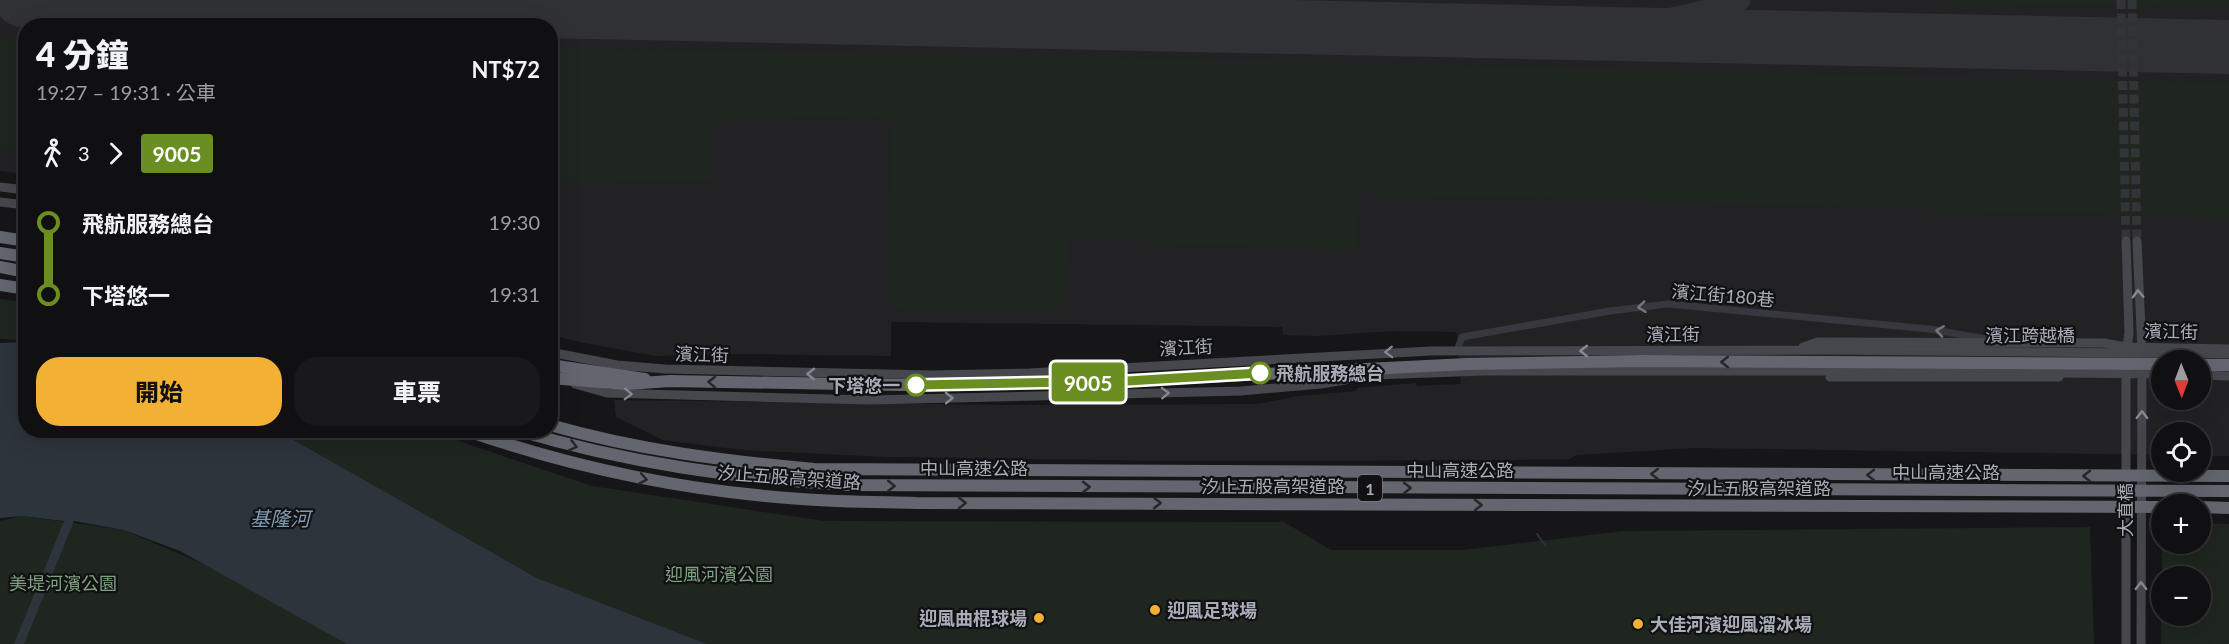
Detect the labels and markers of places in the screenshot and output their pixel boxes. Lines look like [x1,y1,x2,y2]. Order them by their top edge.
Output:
marker: 飛航服務總台 [1249,362,1271,384]
place label: 飛航服務總台 [1276,362,1384,384]
place label: 下塔悠一 [828,374,900,396]
marker: 下塔悠一 [905,374,927,396]
place label: 迎風足球場 [1167,599,1257,621]
marker: 迎風足球場 [1148,603,1162,617]
place label: 迎風曲棍球場 [919,607,1027,629]
marker: 迎風曲棍球場 [1032,611,1046,625]
place label: 大佳河濱迎風溜冰場 [1650,613,1812,635]
marker: 大佳河濱迎風溜冰場 [1631,617,1645,631]

